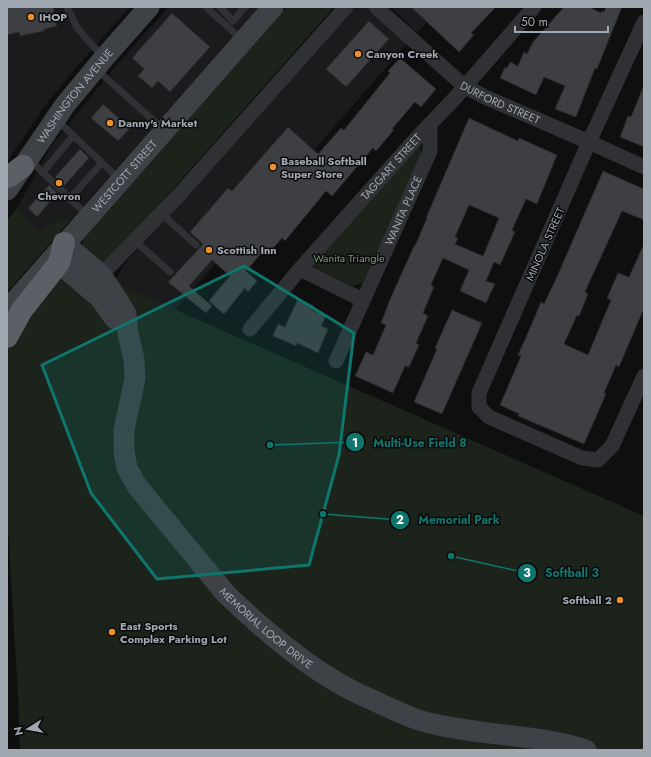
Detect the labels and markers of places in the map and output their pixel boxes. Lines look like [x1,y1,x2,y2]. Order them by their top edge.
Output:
place label: IHOP [39,9,67,25]
marker: IHOP [26,12,36,22]
place label: Canyon Creek [366,46,439,62]
marker: Canyon Creek [353,49,363,59]
place label: Danny's Market [118,115,198,131]
marker: Danny's Market [105,118,115,128]
place label: Baseball Softball Super Store [281,153,367,182]
marker: Baseball Softball Super Store [268,162,278,172]
marker: Chevron [54,178,64,188]
place label: Chevron [37,188,81,204]
place label: Scottish Inn [217,242,277,258]
marker: Scottish Inn [204,245,214,255]
callout: Multi-Use Field 8 [345,430,475,454]
callout: Memorial Park [390,508,508,532]
callout: Softball 3 [517,561,607,585]
place label: Softball 2 [562,592,612,608]
marker: Softball 2 [615,595,625,605]
place label: East Sports Complex Parking Lot [120,618,227,647]
marker: East Sports Complex Parking Lot [107,627,117,637]

